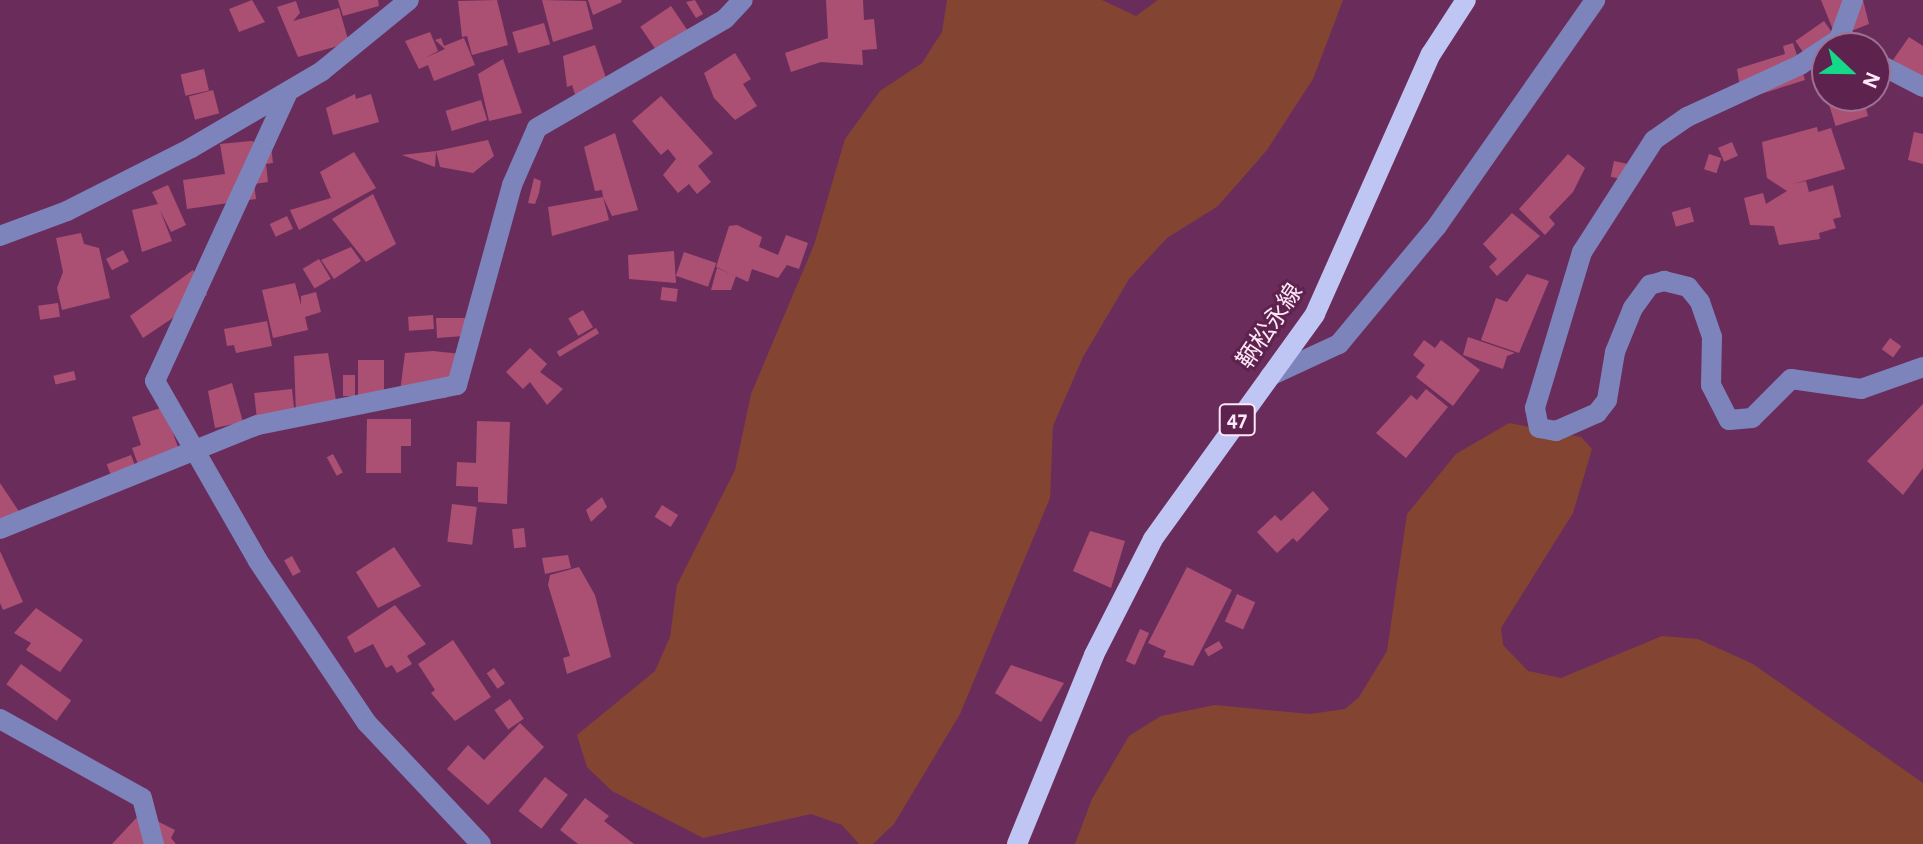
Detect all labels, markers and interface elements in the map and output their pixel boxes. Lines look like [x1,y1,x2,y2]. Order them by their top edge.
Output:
north arrow [1811,32,1891,112]
text: N [1858,69,1884,91]
street label: 鞆松永線 [1232,279,1310,375]
road number: 47 [1217,402,1257,438]

